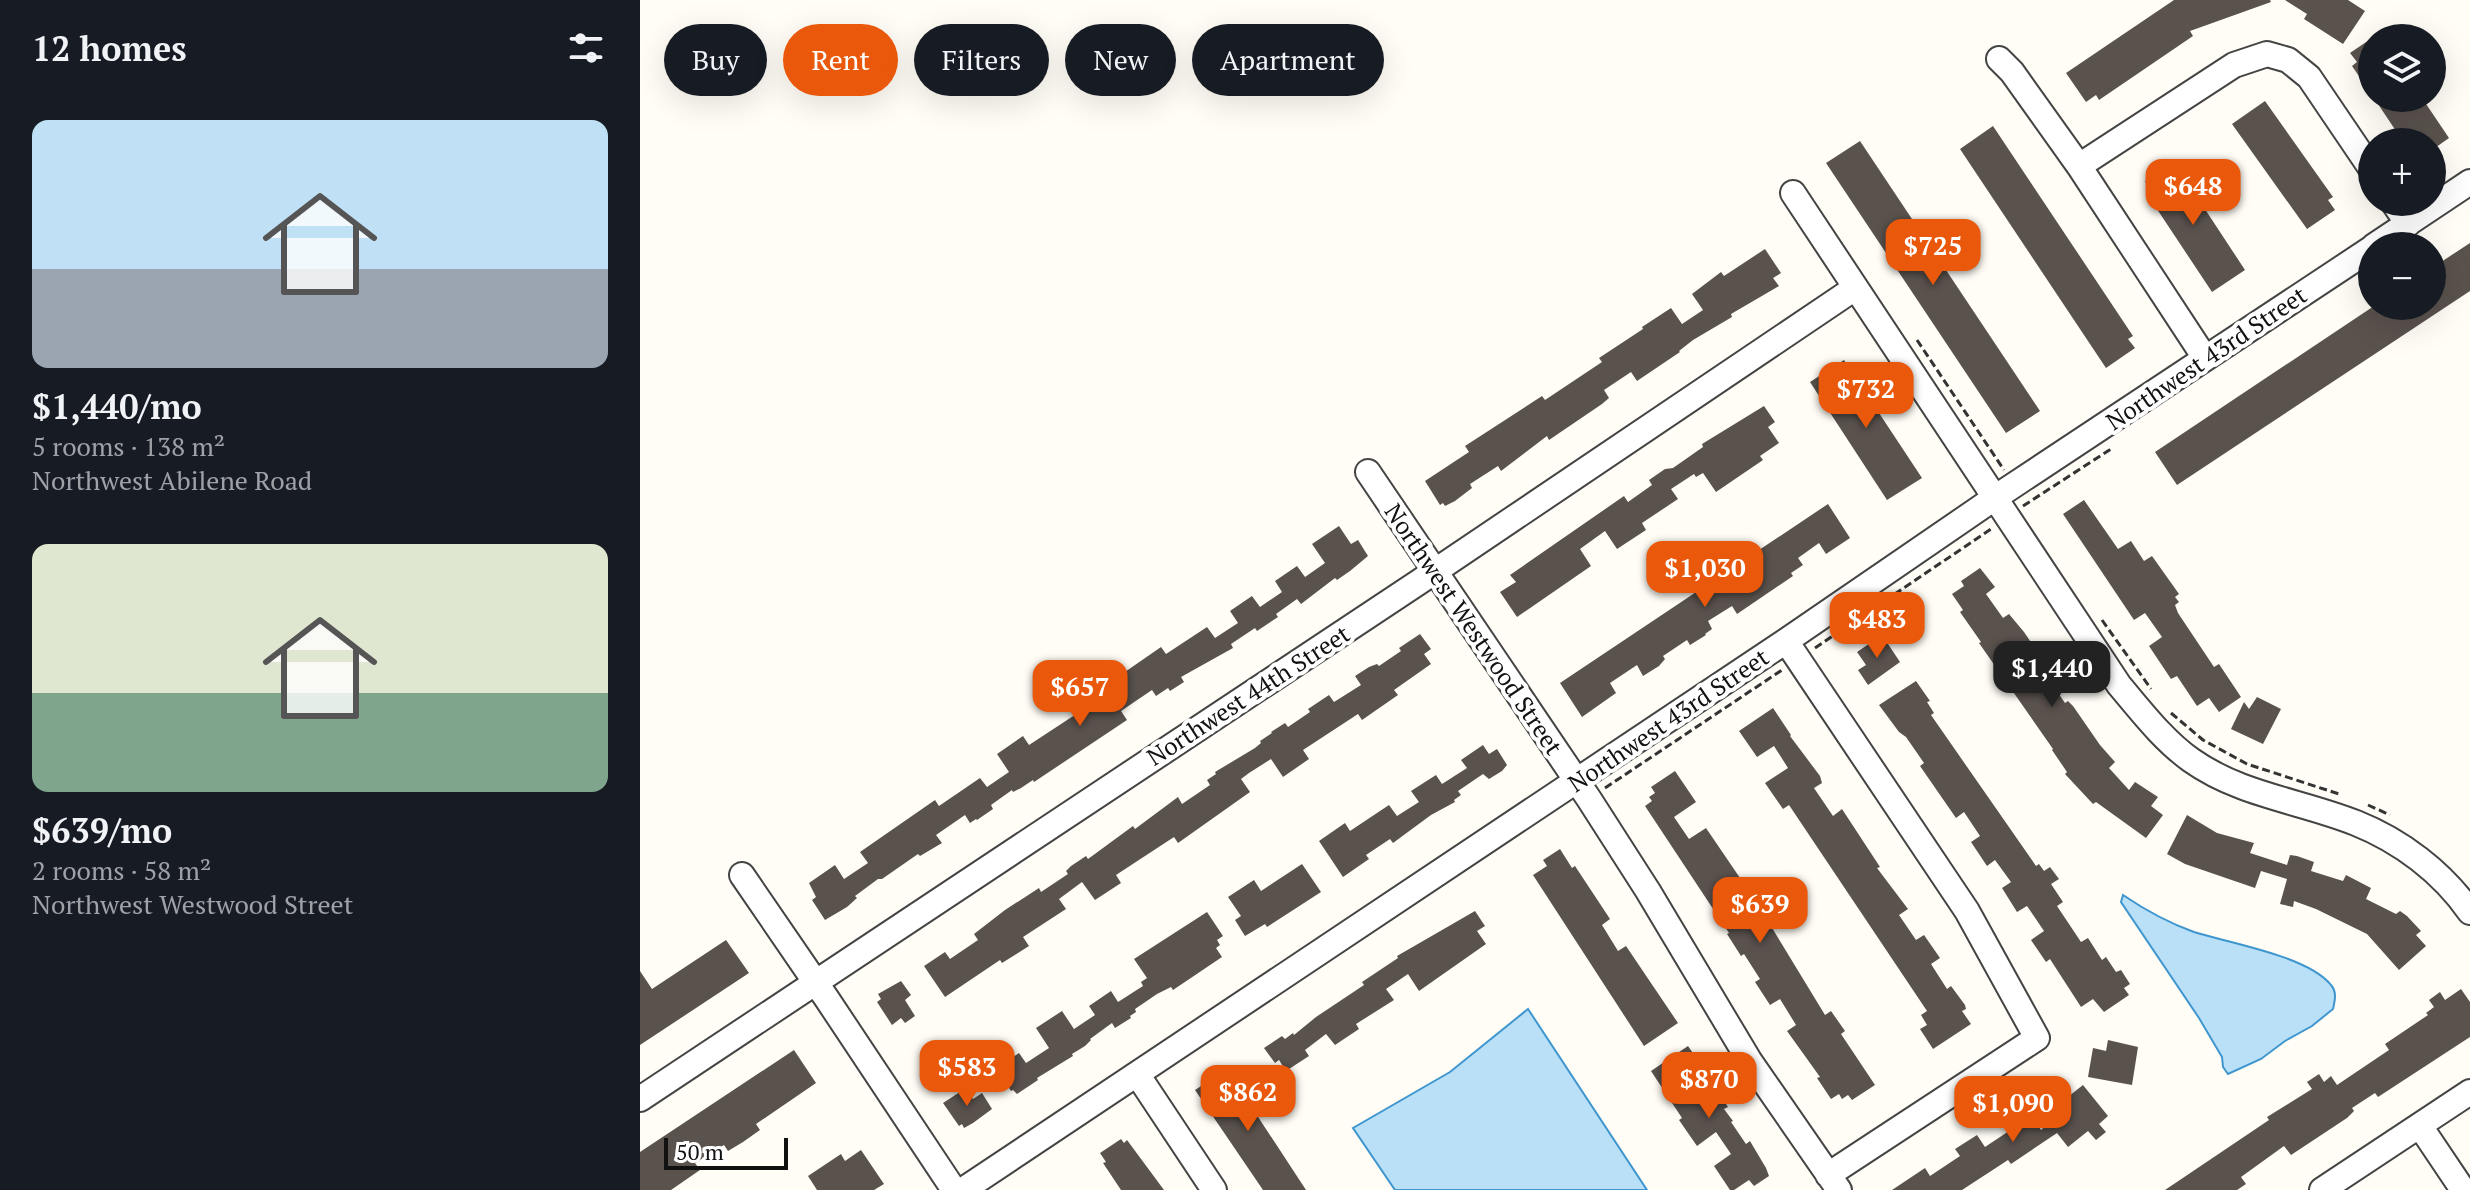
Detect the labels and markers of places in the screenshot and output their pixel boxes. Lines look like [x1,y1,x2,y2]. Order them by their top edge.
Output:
pin: $648 [2146,159,2240,227]
pin: $725 [1886,219,1980,287]
pin: $732 [1819,362,1913,430]
pin: $1,030 [1640,541,1770,609]
pin: $483 [1830,592,1924,660]
pin: $1,440 [1987,641,2117,709]
pin: $657 [1033,660,1127,728]
pin: $639 [1713,877,1807,945]
pin: $583 [920,1040,1014,1108]
pin: $870 [1662,1052,1756,1120]
pin: $862 [1201,1065,1295,1133]
pin: $1,090 [1948,1076,2078,1144]

